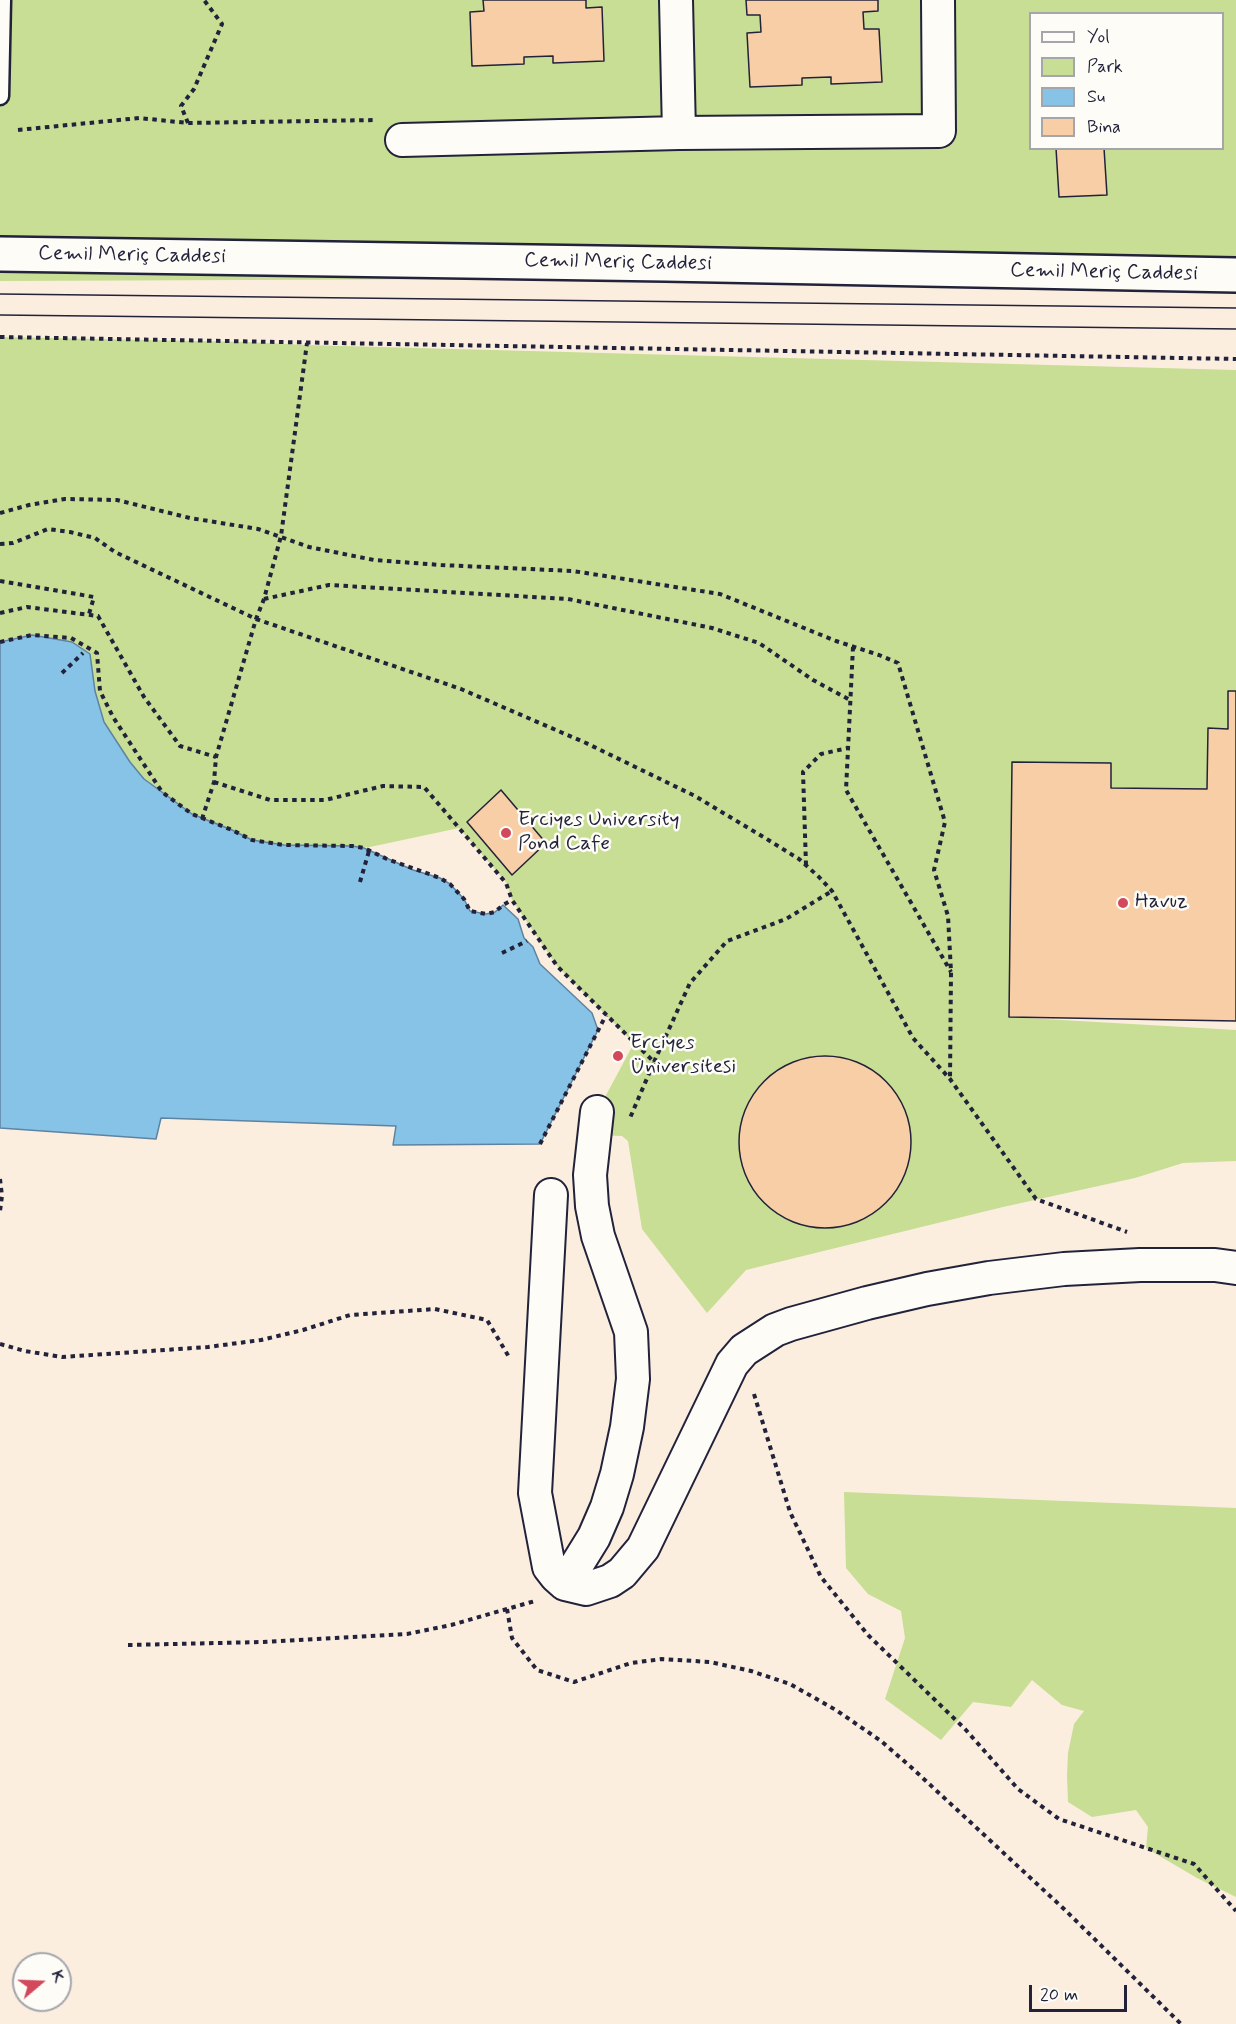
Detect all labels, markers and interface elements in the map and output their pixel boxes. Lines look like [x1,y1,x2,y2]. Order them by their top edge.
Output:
legend [1029,12,1224,150]
text: Yol [1087,25,1110,49]
text: Park [1087,55,1123,79]
text: Su [1087,85,1105,109]
text: Bina [1087,115,1121,139]
street label: Cemil Meriç Caddesi [38,242,226,270]
street label: Cemil Meriç Caddesi [524,249,712,277]
street label: Cemil Meriç Caddesi [1010,259,1198,287]
place label: Erciyes University Pond Cafe [518,808,679,858]
marker: Erciyes University Pond Cafe [499,826,513,840]
place label: Havuz [1135,890,1188,916]
marker: Havuz [1116,896,1130,910]
place label: Erciyes Üniversitesi [630,1031,736,1081]
marker: Erciyes Üniversitesi [611,1049,625,1063]
north arrow [12,1952,72,2012]
text: K [46,1968,69,1985]
scale bar [1032,1973,1130,2011]
text: 20 m [1040,1983,1078,2007]

